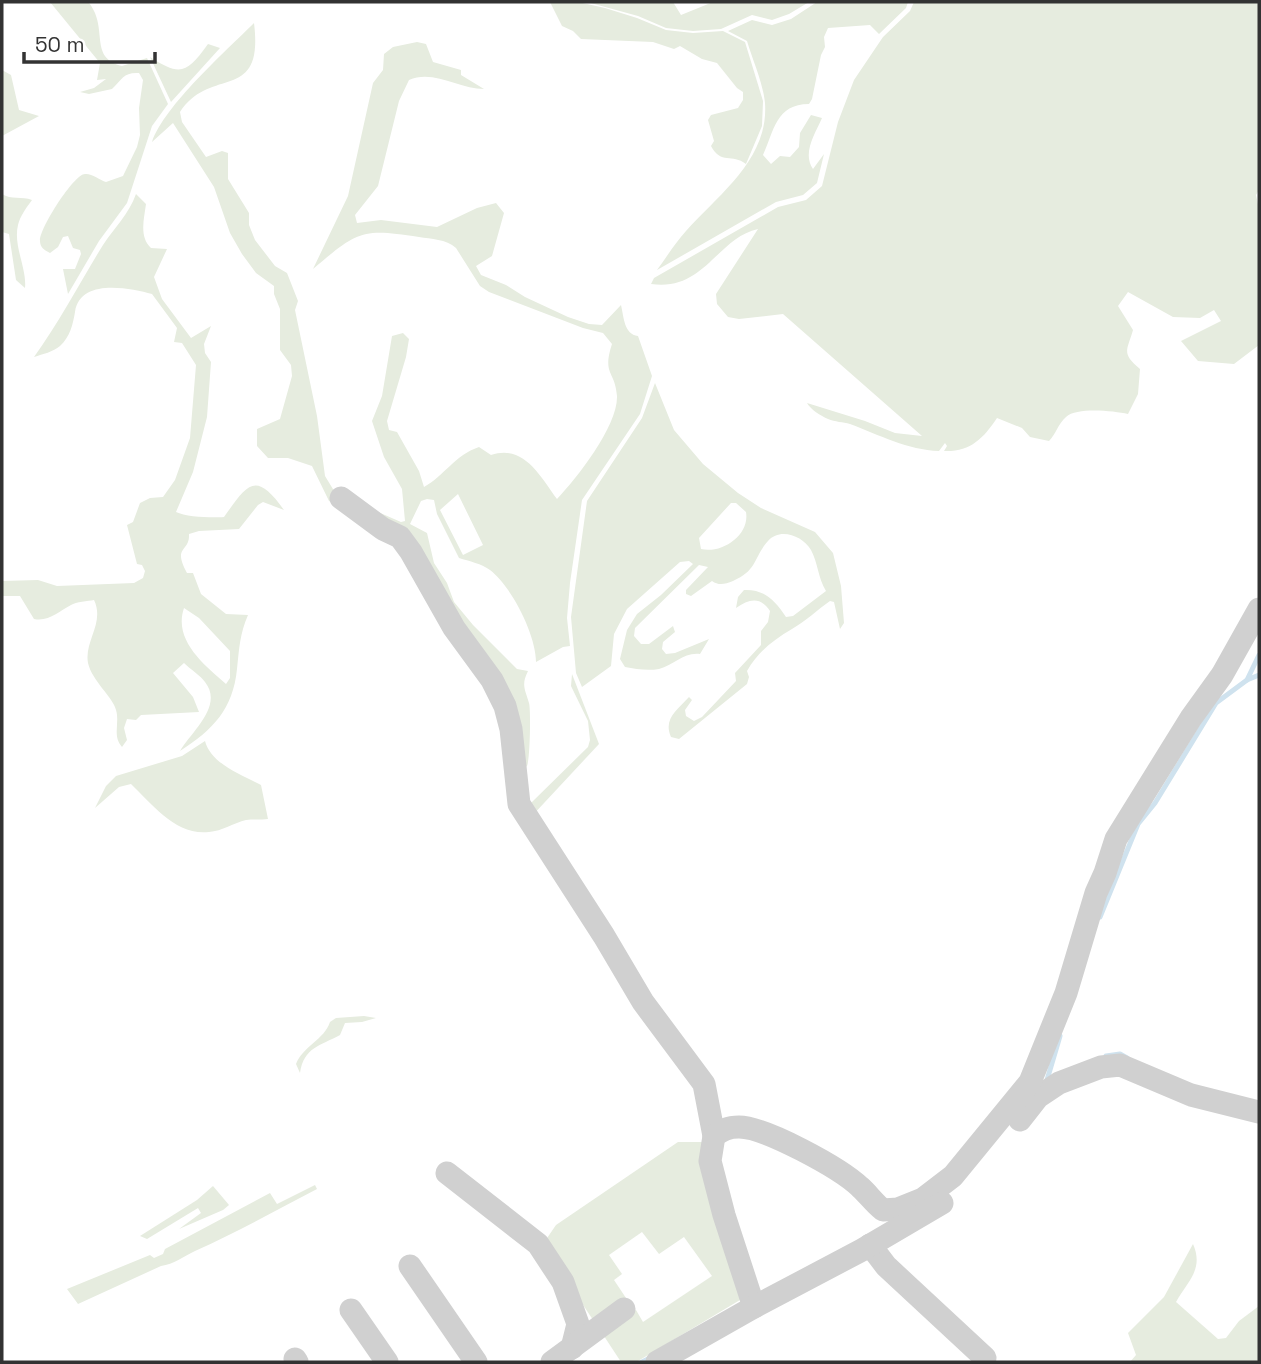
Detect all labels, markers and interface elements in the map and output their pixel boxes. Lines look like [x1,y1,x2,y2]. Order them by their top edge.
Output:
scale bar [24,21,156,65]
text: 50 m [35,31,85,58]

